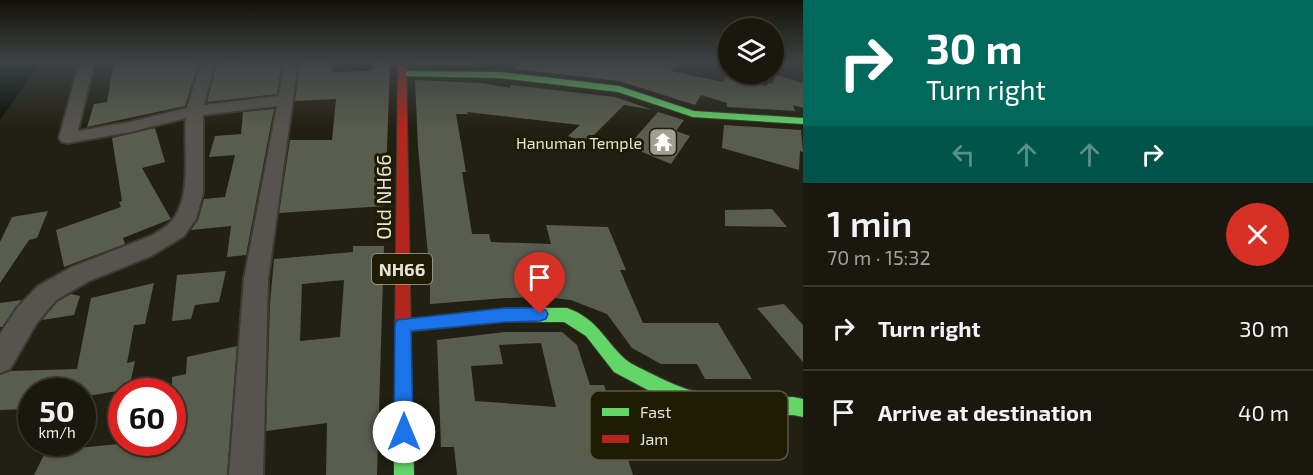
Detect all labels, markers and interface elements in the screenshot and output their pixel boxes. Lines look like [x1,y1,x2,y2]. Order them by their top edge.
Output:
map controls [718,18,784,84]
button: layers [718,18,784,84]
text: 30 m [926,22,1022,72]
icon: right [827,24,905,102]
text: Turn right [926,73,1046,105]
temple icon: Hanuman Temple [647,126,679,158]
place label: Hanuman Temple [516,133,642,152]
icon: left [947,138,980,171]
icon: ahead [1010,138,1043,171]
icon: ahead [1073,138,1106,171]
icon: right [1136,138,1169,171]
street label: Old NH66 [371,154,395,240]
text: 1 min [827,201,912,244]
button: close [1226,203,1289,266]
text: 70 m · 15:32 [827,245,931,269]
pin [514,252,565,314]
road number: NH66 [372,254,432,284]
icon: arrive [523,261,556,294]
icon: right [827,312,860,345]
text: Turn right [878,315,980,341]
text: 30 m [1239,315,1289,341]
speed limit sign: 60 [108,378,186,456]
legend [590,391,788,460]
text: 50 [39,392,75,428]
icon: arrive [827,396,860,429]
text: Arrive at destination [878,399,1092,425]
text: 40 m [1238,399,1289,425]
position arrow [372,400,436,464]
text: Fast [640,402,671,421]
text: km/h [38,423,76,441]
text: Jam [640,429,668,448]

